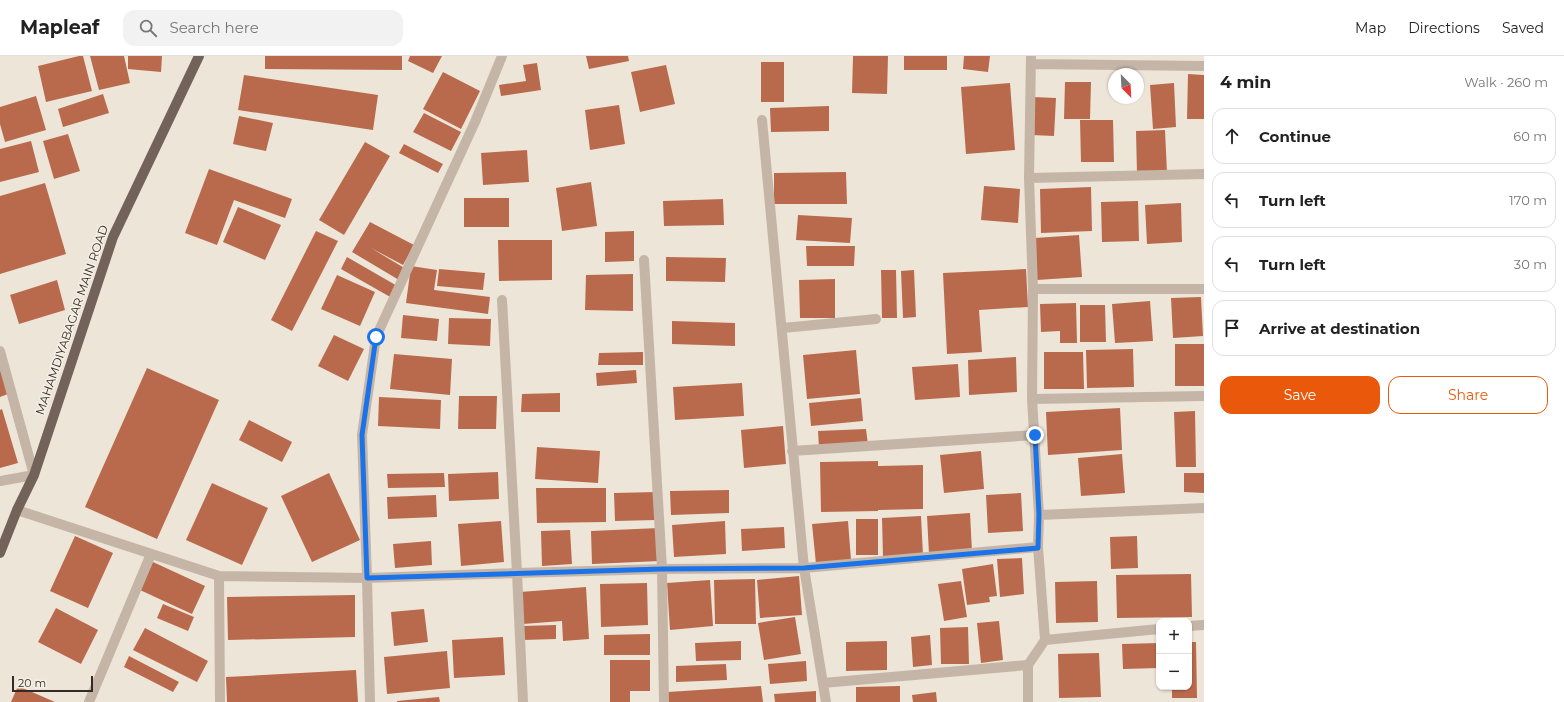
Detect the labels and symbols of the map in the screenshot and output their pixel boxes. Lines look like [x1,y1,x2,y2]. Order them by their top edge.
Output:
north arrow [1108,68,1144,104]
street label: MAHAMDIYABAGAR MAIN ROAD [32,223,111,417]
route start [367,328,385,346]
route end [1026,426,1044,444]
scale bar [12,674,93,693]

